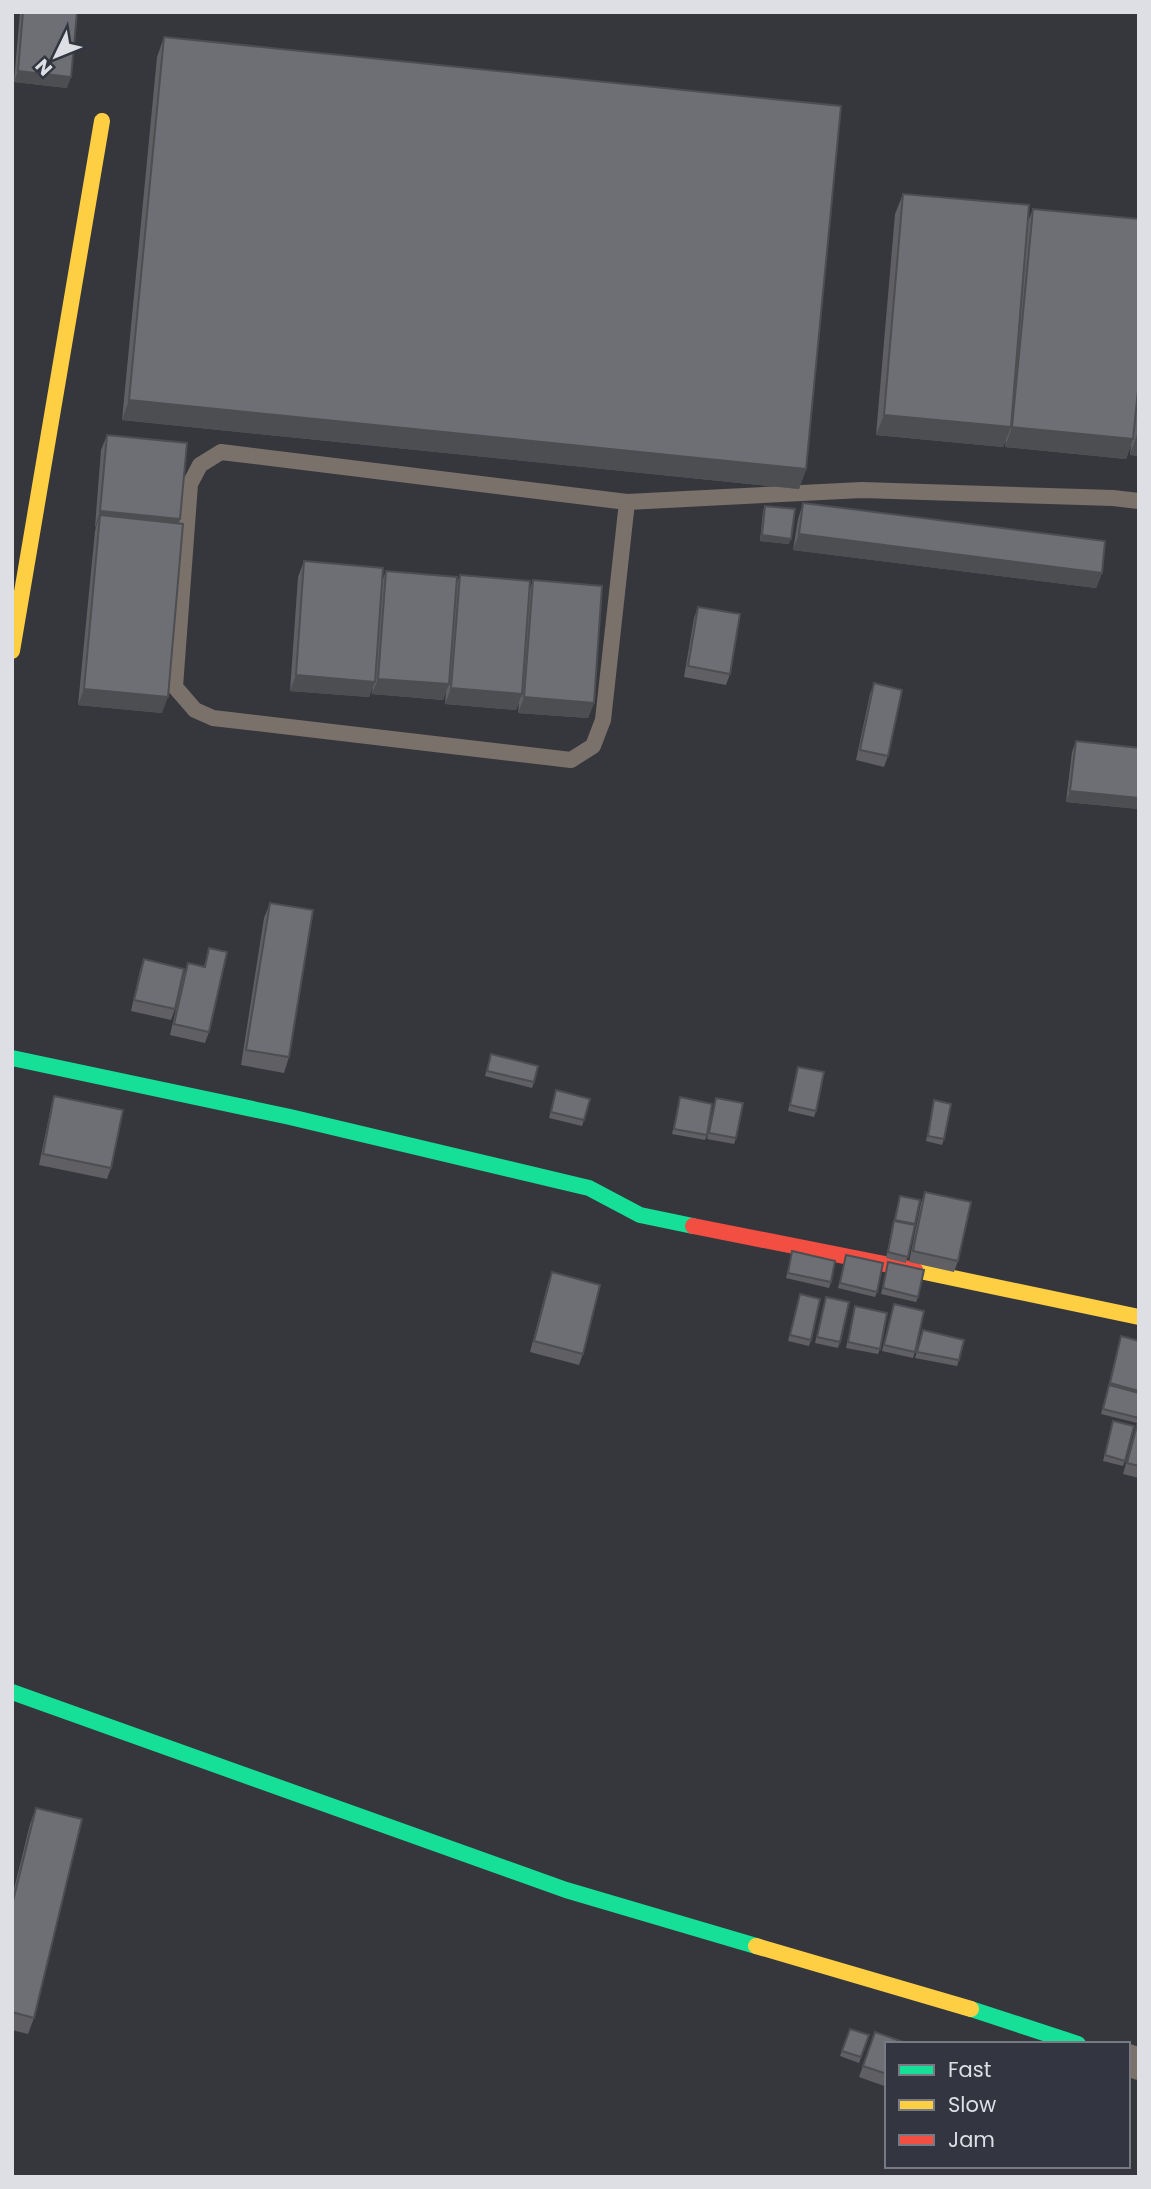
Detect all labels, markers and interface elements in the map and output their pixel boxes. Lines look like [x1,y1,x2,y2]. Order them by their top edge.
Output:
north arrow [21,21,91,91]
text: N [29,53,59,82]
legend [885,2042,1130,2168]
text: Fast [948,2055,991,2084]
text: Slow [948,2090,996,2119]
text: Jam [948,2125,995,2154]

